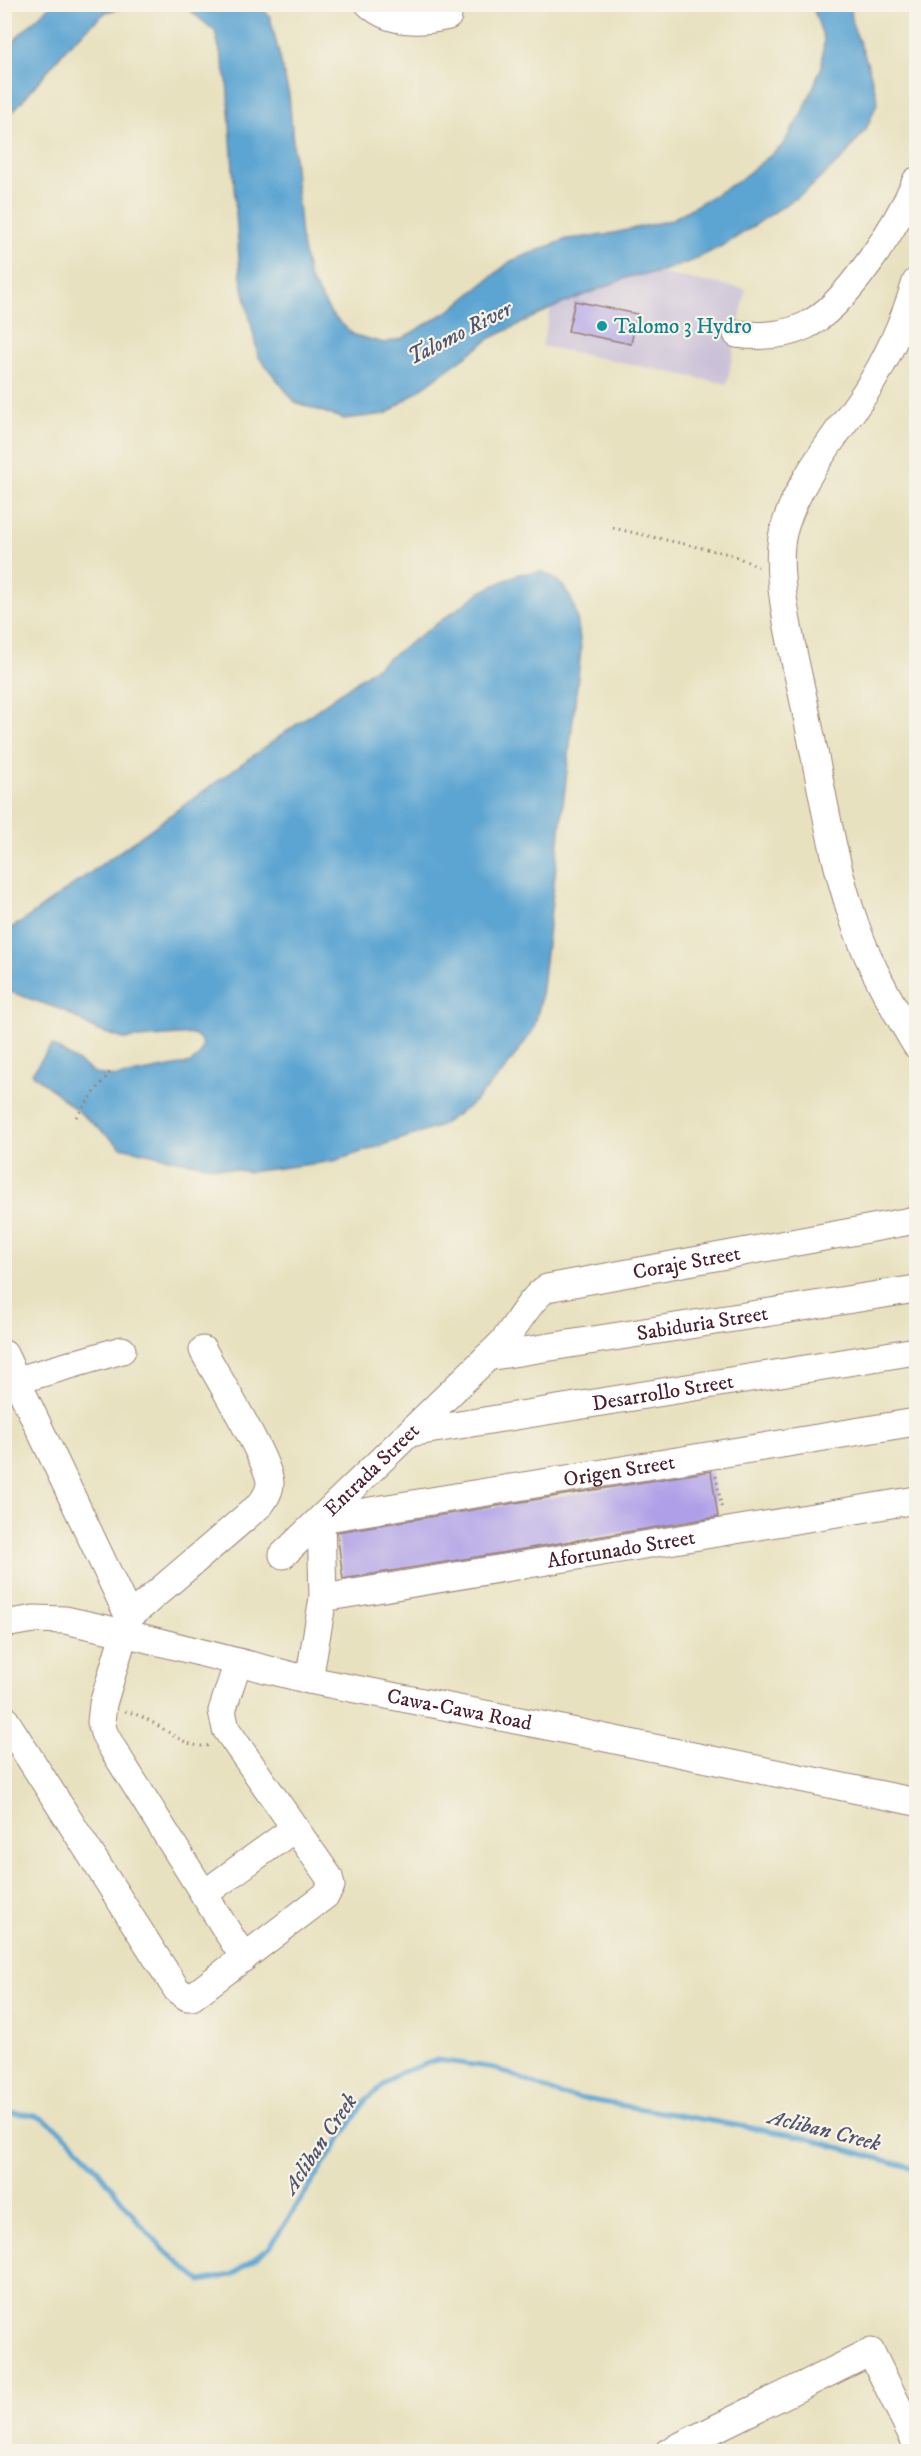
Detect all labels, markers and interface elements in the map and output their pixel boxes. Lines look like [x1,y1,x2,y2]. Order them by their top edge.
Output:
water label: Talomo River [403,295,518,371]
place label: Talomo 3 Hydro [614,314,752,340]
marker: Talomo 3 Hydro [595,319,609,333]
street label: Coraje Street [631,1241,743,1286]
street label: Sabiduria Street [635,1301,770,1347]
street label: Desarrollo Street [590,1369,736,1417]
street label: Entrada Street [319,1418,425,1522]
street label: Origen Street [562,1449,677,1493]
street label: Afortunado Street [545,1525,697,1575]
street label: Cawa-Cawa Road [385,1683,534,1737]
water label: Acliban Creek [275,2088,364,2201]
water label: Acliban Creek [763,2103,884,2158]

